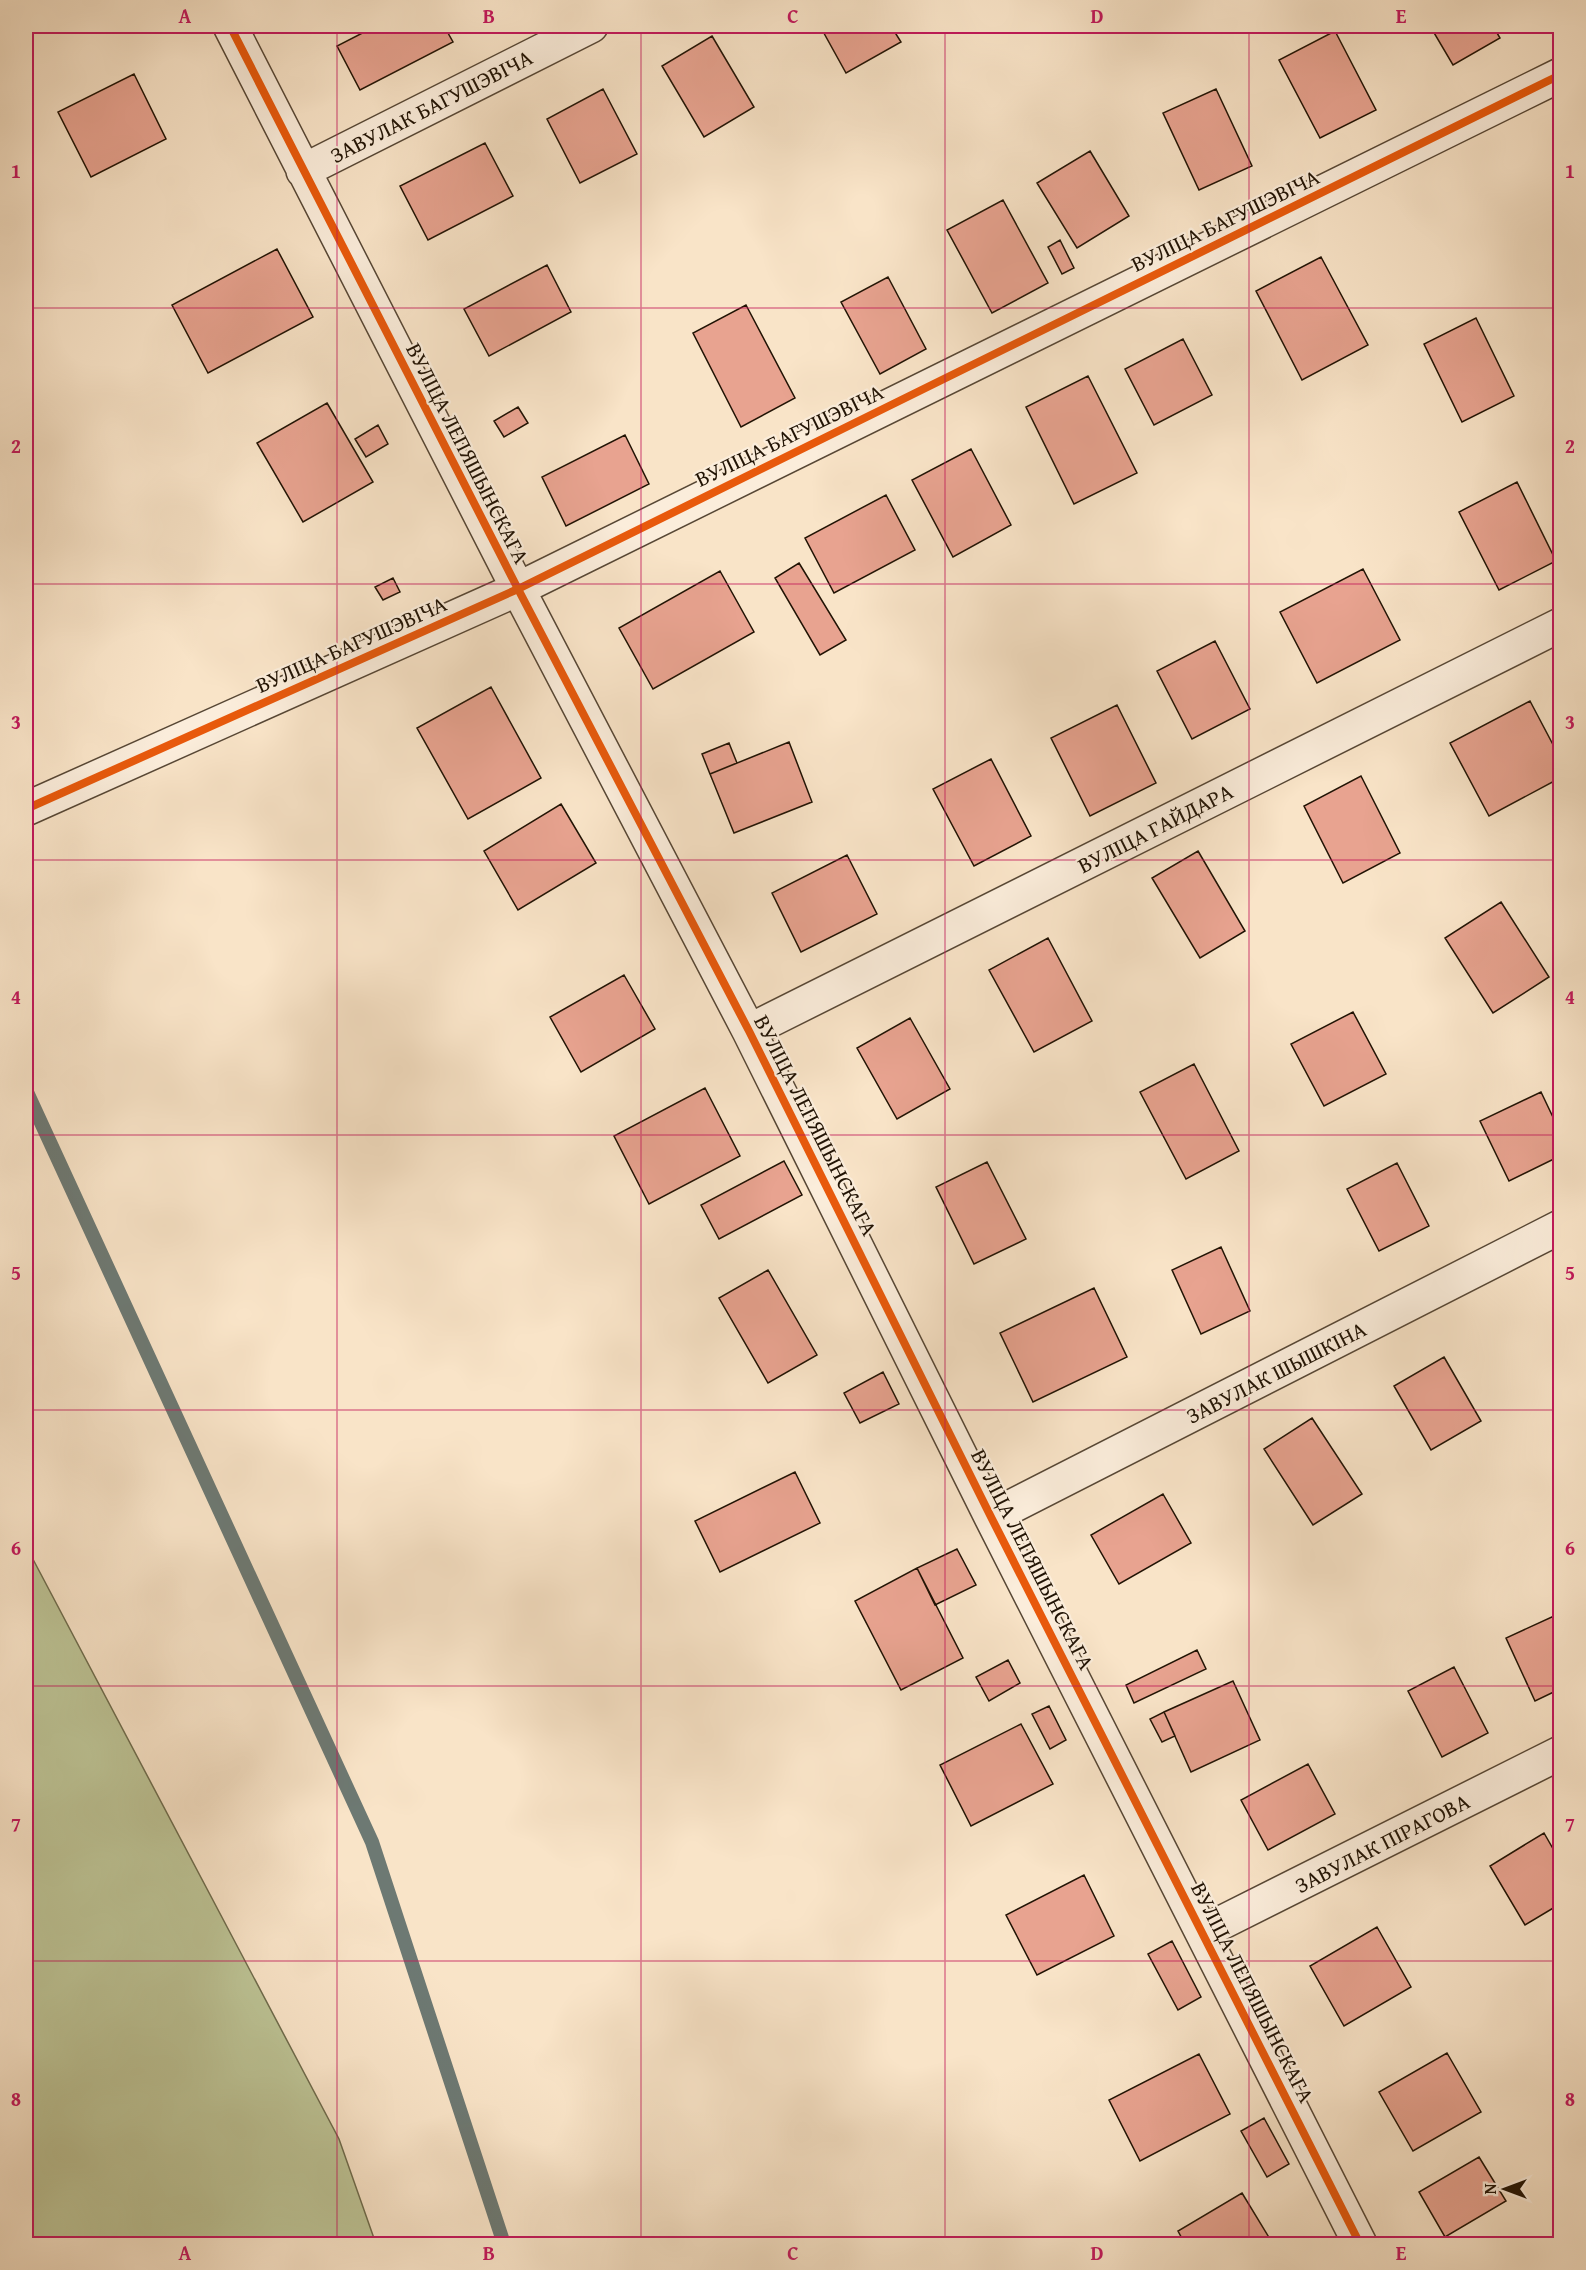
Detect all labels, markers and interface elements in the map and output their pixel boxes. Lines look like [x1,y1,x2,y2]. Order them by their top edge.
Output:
text: A [179,1,192,30]
text: B [483,1,495,30]
text: C [787,1,799,30]
text: D [1090,1,1104,30]
text: E [1396,1,1407,30]
street label: ЗАВУЛАК БАГУШЭВІЧА [324,41,538,171]
text: 1 [11,156,21,185]
text: 1 [1565,156,1575,185]
street label: ВУЛІЦА БАГУШЭВІЧА [1125,160,1325,280]
street label: ВУЛІЦА ЛЕПЯШЫНСКАГА [398,337,538,570]
street label: ВУЛІЦА БАГУШЭВІЧА [689,375,889,495]
text: 2 [11,431,21,460]
text: 2 [1565,431,1575,460]
street label: ВУЛІЦА БАГУШЭВІЧА [250,587,452,700]
text: 3 [11,707,21,736]
text: 3 [1565,707,1575,736]
street label: ВУЛІЦА ГАЙДАРА [1072,775,1239,881]
text: 4 [11,982,21,1011]
text: 4 [1565,982,1575,1011]
street label: ВУЛІЦА ЛЕПЯШЫНСКАГА [746,1009,886,1242]
text: 5 [11,1258,21,1287]
text: 5 [1565,1258,1575,1287]
street label: ЗАВУЛАК ШЫШКІНА [1180,1312,1372,1431]
street label: ВУЛІЦА ЛЕПЯШЫНСКАГА [963,1443,1103,1676]
text: 6 [11,1533,21,1562]
text: 6 [1565,1533,1575,1562]
street label: ЗАВУЛАК ПІРАГОВА [1289,1785,1475,1901]
text: 7 [11,1809,21,1838]
text: 7 [1565,1809,1575,1838]
street label: ВУЛІЦА ЛЕПЯШЫНСКАГА [1183,1876,1323,2109]
text: 8 [11,2084,21,2113]
text: 8 [1565,2084,1575,2113]
north arrow [1475,2159,1535,2219]
text: N [1478,2183,1502,2194]
text: A [179,2238,192,2267]
text: B [483,2238,495,2267]
text: C [787,2238,799,2267]
text: D [1090,2238,1104,2267]
text: E [1396,2238,1407,2267]

